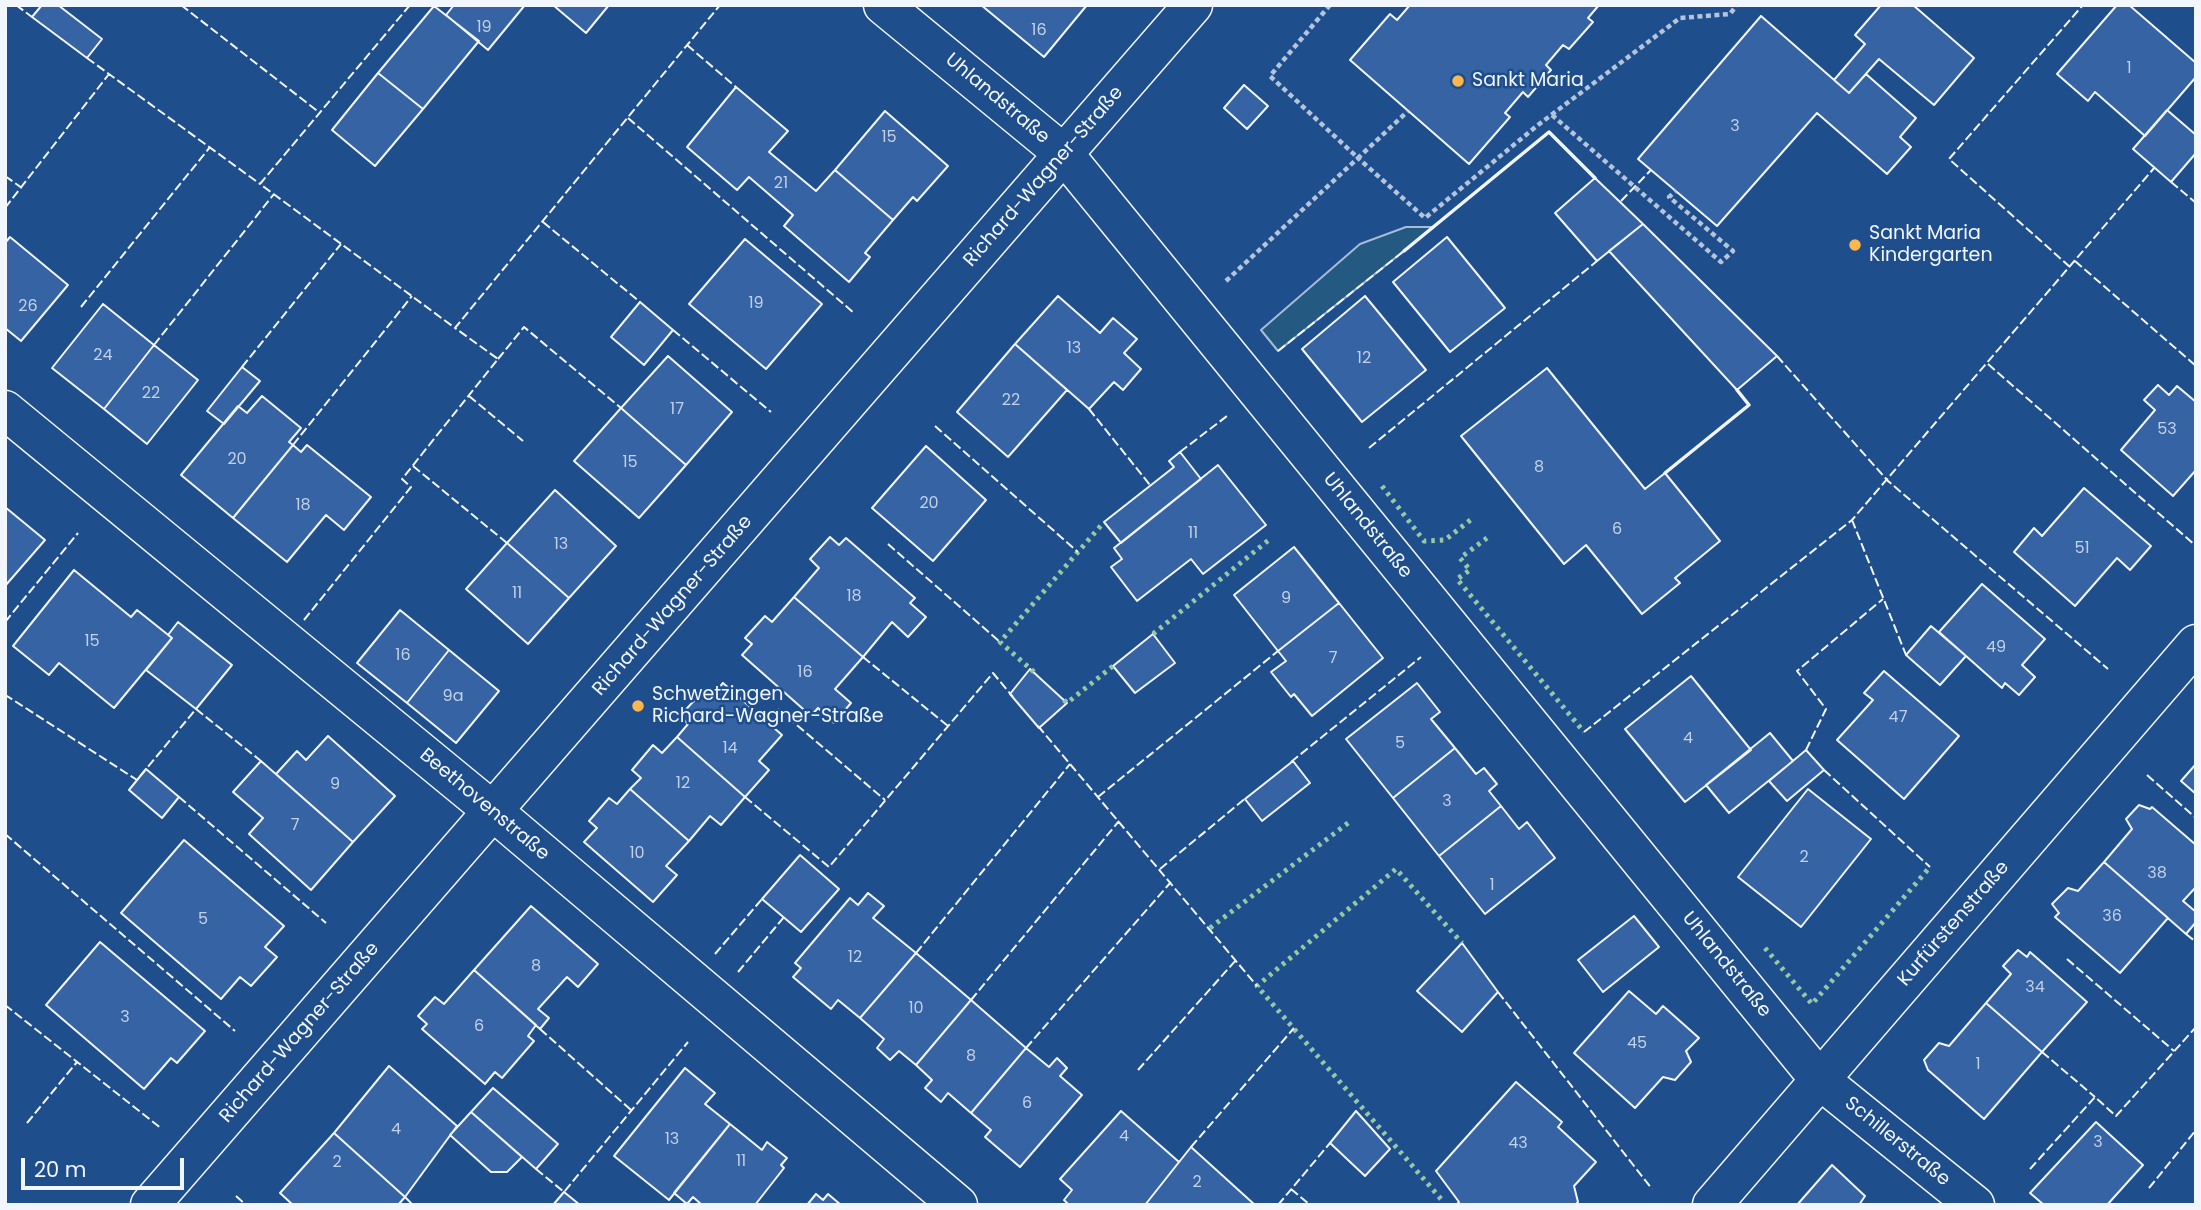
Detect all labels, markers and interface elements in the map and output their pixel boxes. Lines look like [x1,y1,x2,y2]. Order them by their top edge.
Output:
house number: 19 [476,18,492,38]
house number: 16 [1031,21,1047,41]
street label: Uhlandstraße [940,49,1054,149]
house number: 1 [2126,59,2132,79]
place label: Sankt Maria [1472,70,1584,92]
marker: Sankt Maria [1450,73,1466,89]
street label: Richard-Wagner-Straße [959,82,1129,272]
house number: 3 [1730,117,1740,137]
house number: 15 [881,128,897,148]
house number: 21 [774,174,788,194]
place label: Sankt Maria Kindergarten [1869,223,1993,267]
marker: Sankt Maria Kindergarten [1847,237,1863,253]
house number: 19 [748,294,764,314]
house number: 26 [18,297,38,317]
house number: 13 [1067,339,1081,359]
house number: 24 [93,346,113,366]
house number: 12 [1357,349,1371,369]
house number: 22 [142,384,160,404]
house number: 22 [1002,391,1020,411]
house number: 17 [670,400,684,420]
house number: 53 [2157,420,2177,440]
house number: 20 [227,450,247,470]
house number: 15 [622,453,638,473]
house number: 8 [1534,458,1544,478]
street label: Uhlandstraße [1318,469,1416,583]
house number: 20 [919,494,939,514]
house number: 18 [295,496,311,516]
street label: Richard-Wagner-Straße [588,511,758,701]
house number: 6 [1612,520,1622,540]
house number: 11 [1188,524,1198,544]
house number: 13 [554,535,568,555]
house number: 51 [2074,539,2090,559]
house number: 11 [512,584,522,604]
house number: 18 [846,587,862,607]
house number: 9 [1281,589,1291,609]
house number: 15 [84,632,100,652]
house number: 49 [1986,638,2006,658]
house number: 16 [395,646,411,666]
house number: 7 [1329,649,1337,669]
house number: 16 [797,663,813,683]
place label: Schwetzingen Richard-Wagner-Straße [652,684,884,728]
house number: 9a [443,687,463,707]
marker: Schwetzingen Richard-Wagner-Straße [630,698,646,714]
house number: 47 [1889,708,1907,728]
house number: 4 [1683,729,1693,749]
house number: 5 [1395,734,1405,754]
house number: 14 [722,739,738,759]
street label: Beethovenstraße [414,744,554,866]
house number: 12 [676,774,690,794]
house number: 9 [330,775,340,795]
house number: 3 [1442,792,1452,812]
house number: 7 [291,816,299,836]
house number: 10 [629,844,645,864]
house number: 2 [1799,848,1809,868]
street label: Kurfürstenstraße [1893,857,2015,991]
house number: 38 [2147,864,2167,884]
house number: 1 [1489,876,1495,896]
house number: 36 [2102,907,2122,927]
street label: Uhlandstraße [1677,908,1775,1022]
house number: 5 [198,910,208,930]
street label: Richard-Wagner-Straße [215,938,385,1128]
house number: 12 [848,948,862,968]
house number: 8 [531,957,541,977]
house number: 34 [2025,978,2045,998]
house number: 10 [908,999,924,1019]
house number: 3 [120,1008,130,1028]
house number: 6 [474,1017,484,1037]
house number: 45 [1627,1034,1647,1054]
house number: 8 [966,1047,976,1067]
house number: 1 [1975,1055,1981,1075]
street label: Schillerstraße [1840,1092,1954,1192]
house number: 6 [1022,1094,1032,1114]
house number: 4 [391,1120,401,1140]
house number: 4 [1119,1127,1129,1147]
house number: 13 [665,1130,679,1150]
house number: 3 [2093,1133,2103,1153]
house number: 43 [1508,1134,1528,1154]
scale bar [24,1144,187,1188]
house number: 11 [736,1152,746,1172]
house number: 2 [332,1153,342,1173]
text: 20 m [34,1155,87,1184]
house number: 2 [1192,1173,1202,1193]

